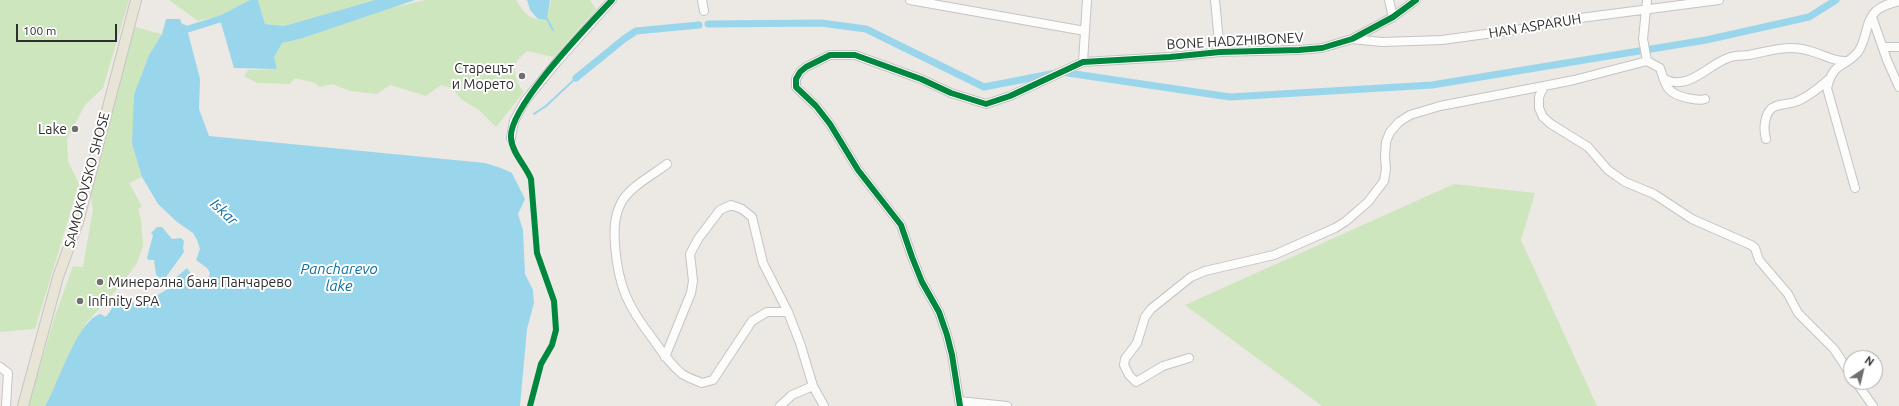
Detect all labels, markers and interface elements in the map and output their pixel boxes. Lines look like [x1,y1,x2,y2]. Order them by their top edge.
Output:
street label: HAN ASPARUH [1487,10,1583,42]
scale bar [18,16,119,42]
text: 100 m [23,24,56,37]
street label: BONE HADZHIBONEV [1166,29,1304,53]
place label: Старецът и Морето [452,60,514,92]
marker: Старецът и Морето [517,71,527,81]
street label: SAMOKOVSKO SHOSE [61,110,113,250]
place label: Lake [38,121,67,137]
marker: Lake [70,124,80,134]
water label: Iskar [206,195,242,229]
water label: Pancharevo lake [300,260,378,295]
place label: Минерална баня Панчарево [108,274,292,290]
marker: Минерална баня Панчарево [95,277,105,287]
place label: Infinity SPA [88,293,159,309]
marker: Infinity SPA [75,296,85,306]
north arrow [1843,350,1883,390]
text: N [1863,354,1876,368]

